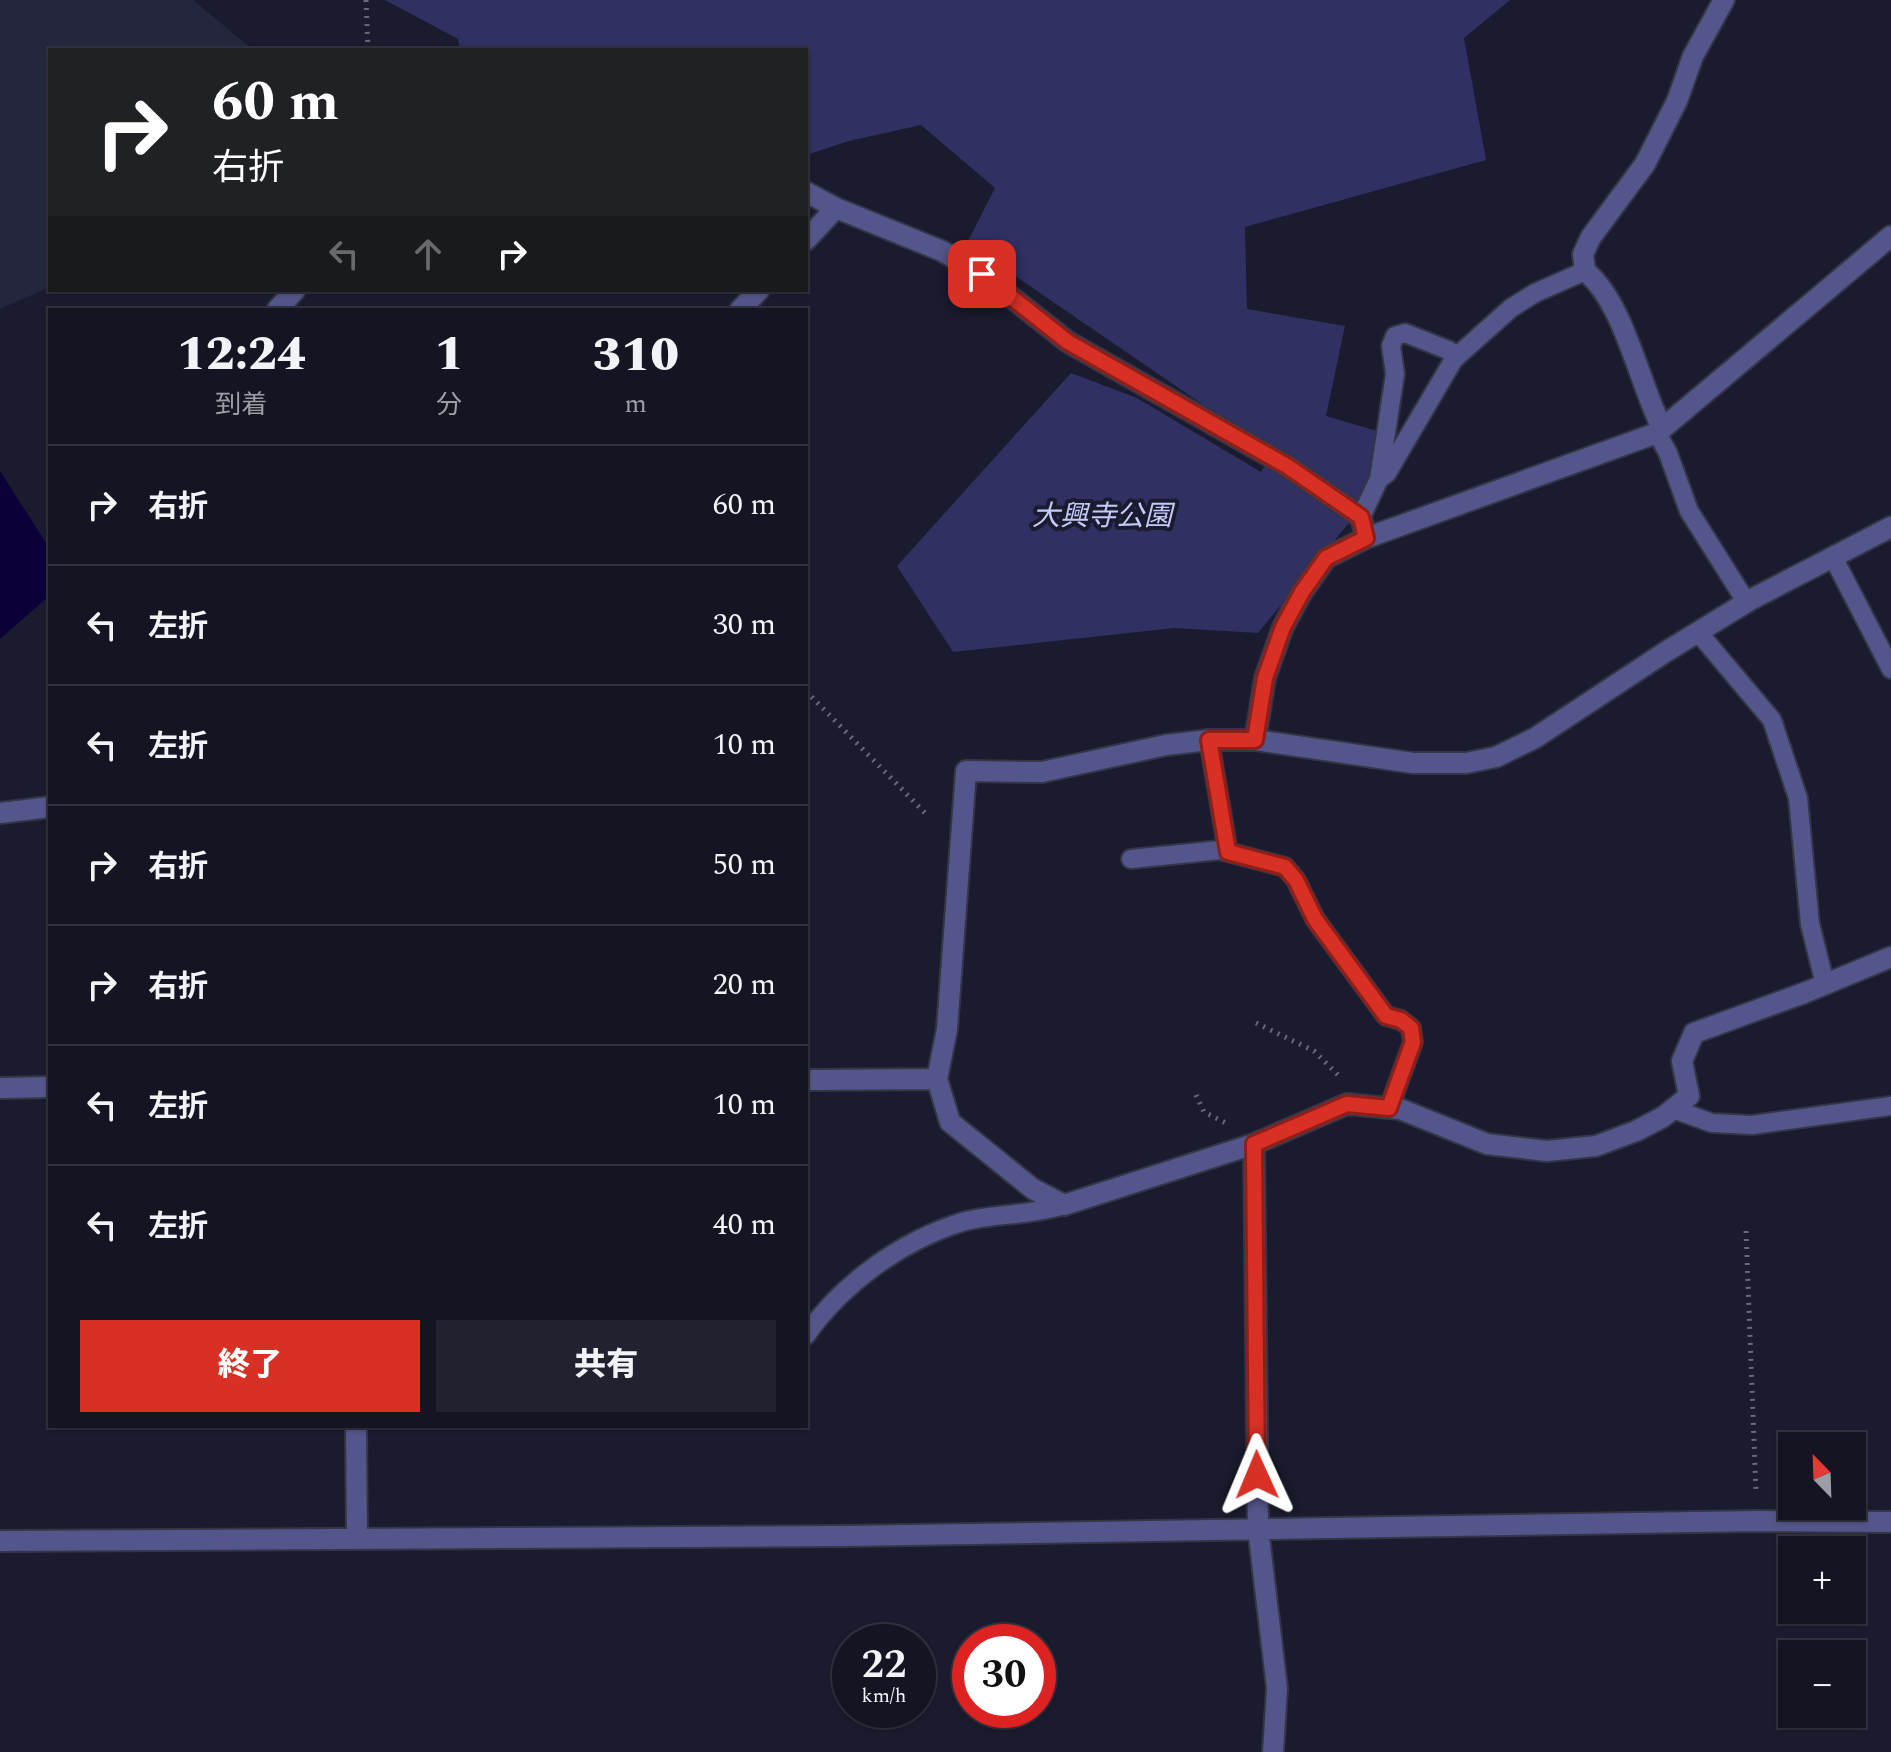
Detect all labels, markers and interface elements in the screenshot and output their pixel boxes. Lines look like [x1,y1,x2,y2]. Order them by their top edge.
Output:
text: 60 m [212,60,339,145]
icon: right [80,80,184,184]
text: 右折 [212,141,284,196]
icon: left [322,232,366,276]
icon: ahead [406,232,450,276]
icon: right [490,232,534,276]
pin [948,240,1016,308]
icon: arrive [960,252,1004,296]
text: 12:24 [177,318,306,391]
text: 1 [435,318,464,391]
text: 310 [593,319,679,392]
text: m [625,384,647,424]
text: 到着 [215,385,267,425]
text: 分 [436,385,462,425]
text: 60 m [713,482,776,528]
icon: right [80,483,124,527]
text: 右折 [148,484,208,530]
park label: 大興寺公園 [1032,495,1176,538]
text: 30 m [713,602,776,648]
icon: left [80,603,124,647]
text: 左折 [148,604,208,650]
text: 10 m [713,722,776,768]
icon: left [80,723,124,767]
text: 左折 [148,724,208,770]
text: 50 m [713,842,776,888]
icon: right [80,843,124,887]
text: 右折 [148,844,208,890]
text: 20 m [713,962,776,1008]
icon: right [80,963,124,1007]
text: 右折 [148,964,208,1010]
text: 10 m [713,1082,776,1128]
icon: left [80,1083,124,1127]
text: 左折 [148,1084,208,1130]
text: 40 m [713,1202,776,1248]
icon: left [80,1203,124,1247]
text: 左折 [148,1204,208,1250]
button: 終了 [80,1320,420,1412]
button: 共有 [436,1320,776,1412]
north arrow [1778,1432,1866,1520]
map controls [1778,1432,1866,1728]
position arrow [1215,1433,1299,1517]
button: + [1778,1536,1866,1624]
speed limit sign: 30 [952,1624,1056,1728]
text: 22 [862,1635,906,1696]
button: − [1778,1640,1866,1728]
text: km/h [862,1681,907,1711]

